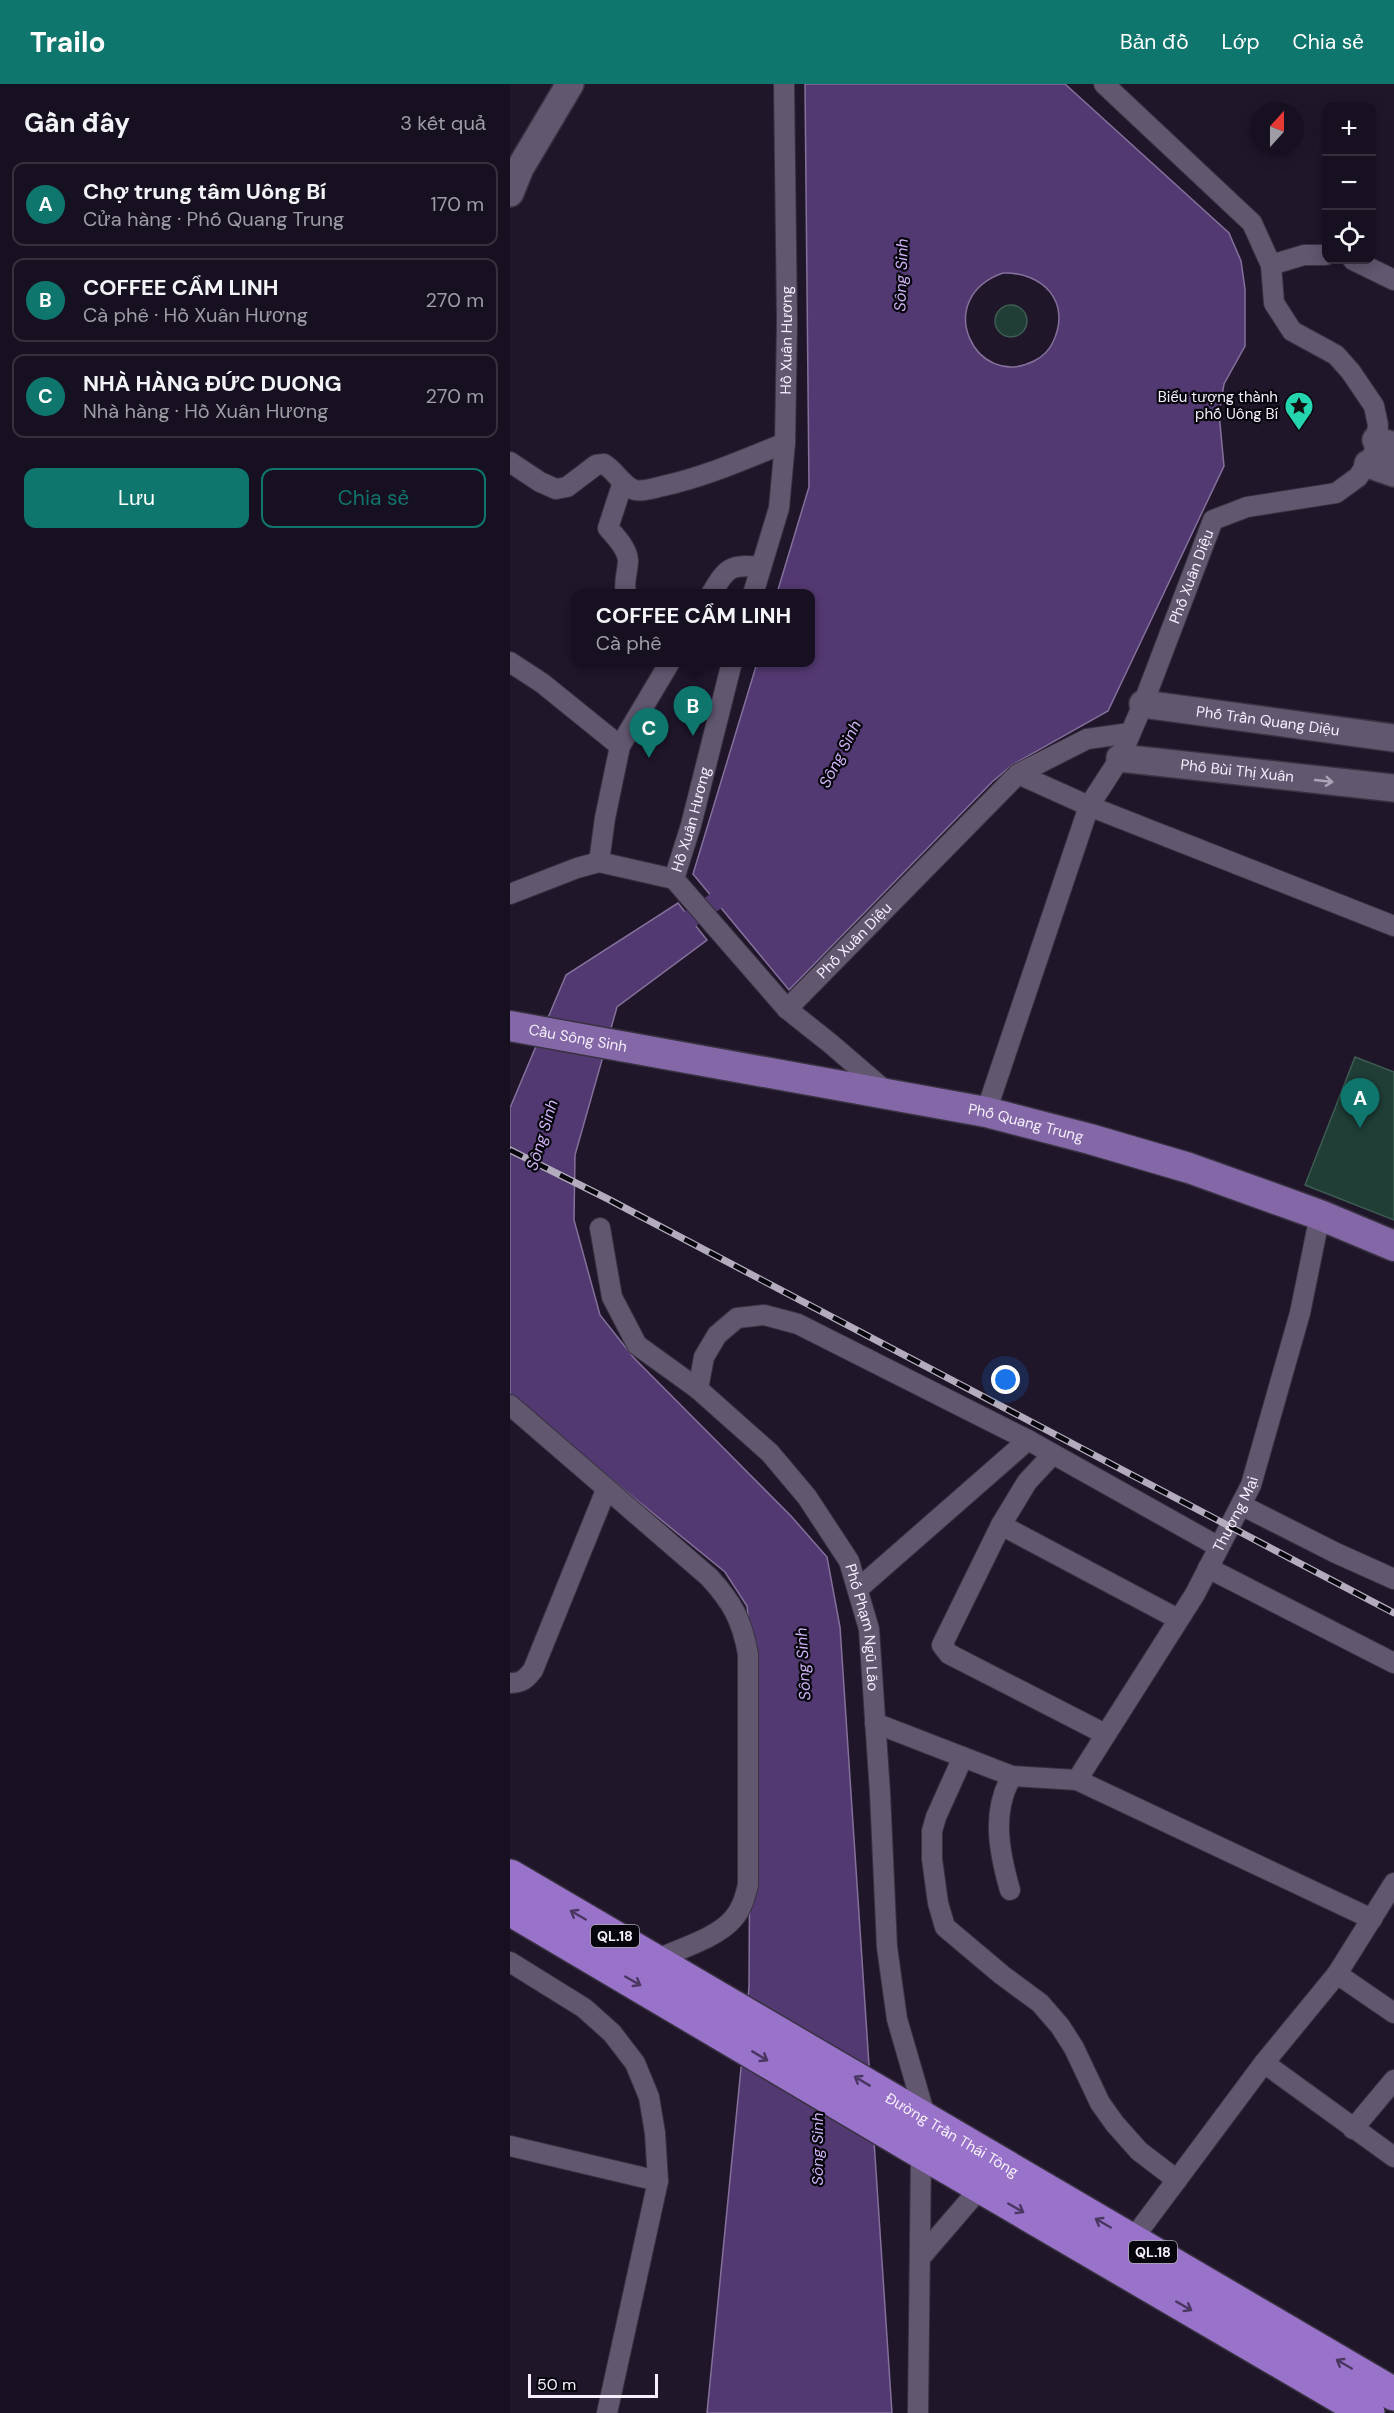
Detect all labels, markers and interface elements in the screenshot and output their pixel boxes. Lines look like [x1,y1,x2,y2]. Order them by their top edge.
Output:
text: Trailo [30,24,106,61]
text: Bản đồ [1120,28,1189,56]
text: Lớp [1222,28,1260,56]
text: Chia sẻ [1293,28,1364,56]
north arrow [1250,102,1304,156]
map controls [1322,102,1376,264]
button: + [1322,102,1376,156]
text: Gần đây [24,106,130,140]
text: 3 kết quả [400,110,486,136]
button: − [1322,156,1376,210]
text: Chợ trung tâm Uông Bí [83,177,326,206]
text: A [38,191,53,217]
text: 170 m [431,191,484,217]
text: Cửa hàng · Phố Quang Trung [83,206,344,232]
button: locate [1322,210,1376,264]
water label: Sông Sinh [889,238,913,312]
text: COFFEE CẨM LINH [83,273,279,302]
street label: Hồ Xuân Hương [776,286,797,394]
text: B [39,287,52,313]
text: 270 m [426,287,484,313]
text: Cà phê · Hồ Xuân Hương [83,302,308,328]
text: NHÀ HÀNG ĐỨC DUONG [83,369,342,398]
text: C [38,383,53,409]
text: 270 m [426,383,484,409]
place label: Biểu tượng thành phố Uông Bí [1158,387,1279,424]
place icon: Biểu tượng thành phố Uông Bí [1283,390,1315,432]
text: Nhà hàng · Hồ Xuân Hương [83,398,328,424]
button: Lưu [24,468,249,528]
button: Chia sẻ [261,468,486,528]
street label: Phố Xuân Diệu [1164,527,1218,627]
popup [572,589,815,667]
text: COFFEE CẨM LINH [596,601,791,630]
text: Cà phê [596,630,662,656]
pin: B [674,686,712,736]
street label: Phố Trần Quang Diệu [1195,701,1341,741]
pin: C [630,708,668,758]
water label: Sông Sinh [814,717,866,791]
street label: Phố Bùi Thị Xuân [1180,755,1295,787]
street label: Hồ Xuân Hương [667,765,715,875]
one-way arrow [1314,775,1334,786]
street label: Phố Xuân Diệu [812,898,896,983]
street label: Cầu Sông Sinh [527,1020,629,1057]
pin: A [1340,1078,1380,1128]
water label: Sông Sinh [521,1097,563,1173]
street label: Phố Quang Trung [967,1099,1086,1147]
your location [991,1365,1020,1394]
street label: Thương Mại [1208,1474,1263,1555]
street label: Phố Phạm Ngũ Lão [840,1561,883,1692]
water label: Sông Sinh [791,1627,815,1701]
one-way arrow [570,1909,587,1921]
road number: QL.18 [591,1925,639,1947]
one-way arrow [624,1975,641,1987]
one-way arrow [751,2050,768,2062]
one-way arrow [854,2075,871,2087]
street label: Đường Trần Thái Tông [881,2088,1022,2182]
water label: Sông Sinh [807,2113,828,2186]
one-way arrow [1007,2202,1024,2214]
one-way arrow [1095,2217,1112,2229]
road number: QL.18 [1129,2241,1177,2263]
one-way arrow [1175,2300,1192,2312]
one-way arrow [1336,2358,1353,2370]
scale bar [528,2371,658,2398]
text: 50 m [537,2374,576,2395]

